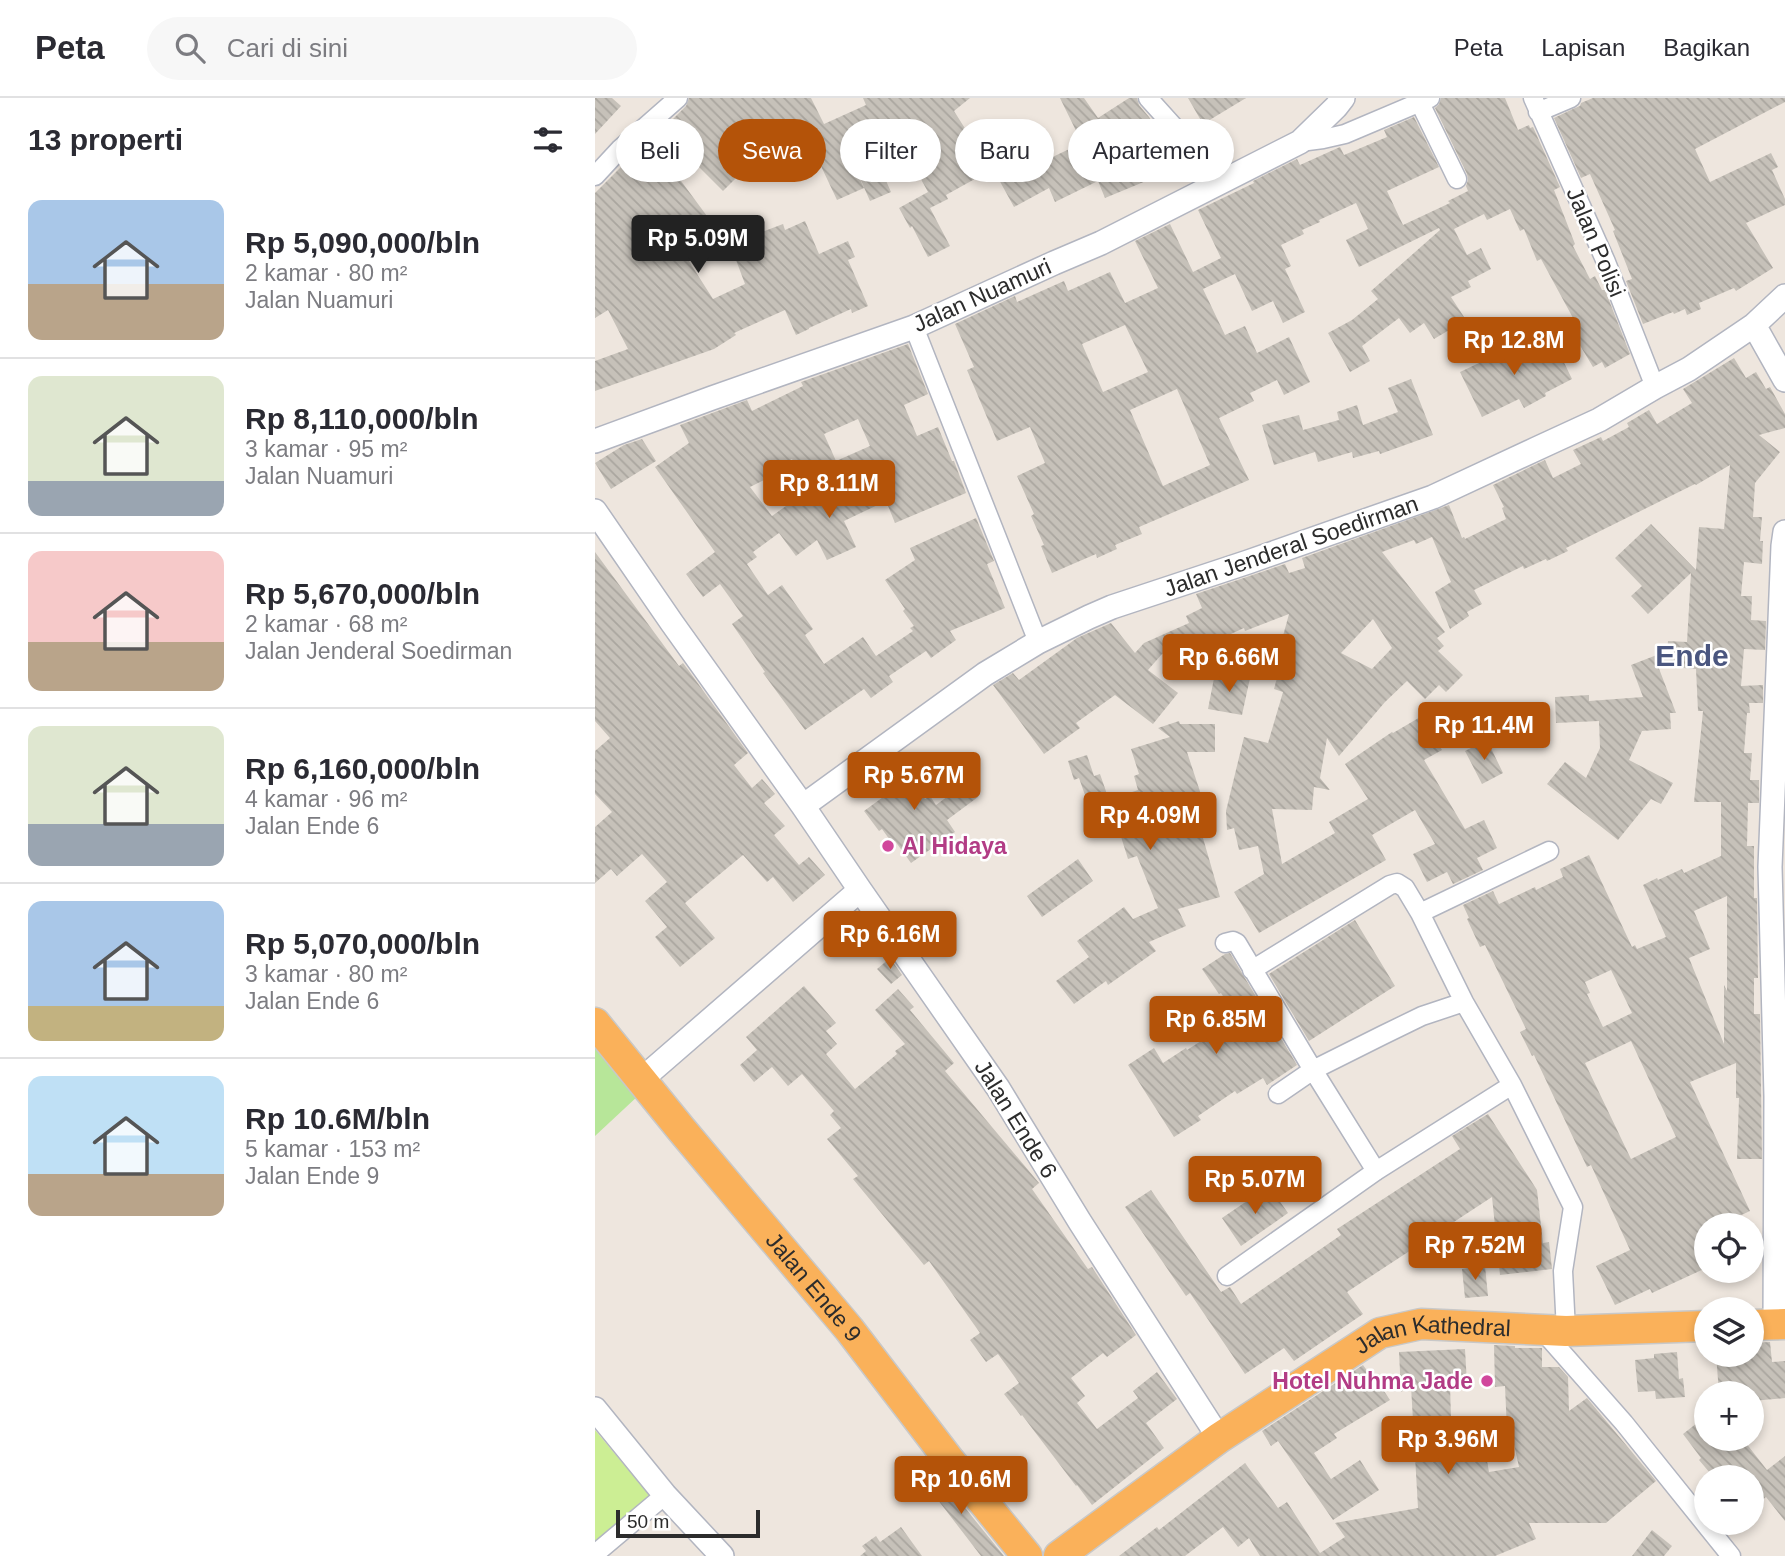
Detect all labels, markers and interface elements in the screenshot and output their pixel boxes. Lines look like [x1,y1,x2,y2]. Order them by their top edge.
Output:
search box [147,17,637,80]
text: Peta [35,29,105,66]
icon: search [171,29,209,67]
text: Cari di sini [227,33,348,63]
text: Peta [1454,34,1503,61]
text: Lapisan [1541,34,1625,61]
text: Bagikan [1663,34,1750,61]
chip: Beli [616,119,704,182]
chip: Sewa [718,119,826,182]
chip: Filter [840,119,941,182]
chip: Baru [955,119,1054,182]
chip: Apartemen [1068,119,1234,182]
icon: filters [529,121,567,159]
text: 13 properti [28,123,183,156]
street label: Jalan Polisi [1561,183,1631,301]
pin: Rp 5.09M [626,216,770,275]
text: Rp 5.09M [648,225,748,251]
text: Rp 5,090,000/bln [245,226,480,259]
icon: home [84,228,168,312]
street label: Jalan Nuamuri [909,253,1055,337]
text: 2 kamar · 80 m² [245,260,407,286]
text: Jalan Nuamuri [245,287,393,313]
pin: Rp 12.8M [1442,317,1586,377]
text: Rp 12.8M [1464,327,1564,353]
text: Rp 8,110,000/bln [245,402,478,435]
icon: home [84,404,168,488]
text: 3 kamar · 95 m² [245,436,407,462]
pin: Rp 8.11M [757,460,901,520]
text: Jalan Nuamuri [245,463,393,489]
text: Rp 8.11M [779,470,879,496]
street label: Jalan Jenderal Soedirman [1160,490,1422,602]
text: Rp 5,670,000/bln [245,577,480,610]
icon: home [84,579,168,663]
text: 2 kamar · 68 m² [245,611,407,637]
pin: Rp 6.66M [1157,634,1301,694]
text: Jalan Jenderal Soedirman [245,638,512,664]
district label: Ende [1655,639,1729,672]
text: Rp 6.66M [1179,644,1279,670]
pin: Rp 11.4M [1412,702,1556,762]
text: Rp 11.4M [1434,712,1534,738]
text: Rp 6,160,000/bln [245,752,480,785]
pin: Rp 5.67M [842,752,986,812]
icon: home [84,754,168,838]
text: Rp 5.67M [864,762,964,788]
text: 4 kamar · 96 m² [245,786,407,812]
pin: Rp 4.09M [1078,792,1222,852]
text: Rp 4.09M [1100,802,1200,828]
text: Jalan Ende 6 [245,813,379,839]
place label: Al Hidaya [902,833,1007,859]
marker: Al Hidaya [880,838,896,854]
pin: Rp 6.16M [818,912,962,971]
text: Rp 6.16M [840,921,940,947]
text: Rp 5,070,000/bln [245,927,480,960]
icon: home [84,929,168,1013]
text: 3 kamar · 80 m² [245,961,407,987]
text: Jalan Ende 6 [245,988,379,1014]
pin: Rp 6.85M [1144,996,1288,1056]
text: Rp 6.85M [1166,1006,1266,1032]
street label: Jalan Ende 6 [969,1055,1063,1183]
text: Rp 10.6M/bln [245,1102,430,1135]
icon: home [84,1104,168,1188]
text: 5 kamar · 153 m² [245,1136,420,1162]
pin: Rp 5.07M [1183,1156,1327,1216]
text: Jalan Ende 9 [245,1163,379,1189]
text: Rp 5.07M [1205,1166,1305,1192]
map controls [1694,1213,1764,1535]
button: locate [1694,1213,1764,1283]
pin: Rp 7.52M [1403,1222,1547,1282]
street label: Jalan Ende 9 [761,1227,867,1347]
text: Rp 7.52M [1425,1232,1525,1258]
button: layers [1694,1297,1764,1367]
street label: Jalan Kathedral [1349,1310,1511,1359]
place label: Hotel Nuhma Jade [1272,1368,1473,1394]
marker: Hotel Nuhma Jade [1479,1373,1495,1389]
button: + [1694,1381,1764,1451]
pin: Rp 3.96M [1376,1416,1520,1476]
text: Rp 3.96M [1398,1426,1498,1452]
pin: Rp 10.6M [889,1456,1033,1516]
button: − [1694,1465,1764,1535]
text: Rp 10.6M [911,1466,1011,1492]
scale bar [616,1507,759,1539]
text: 50 m [627,1511,669,1532]

